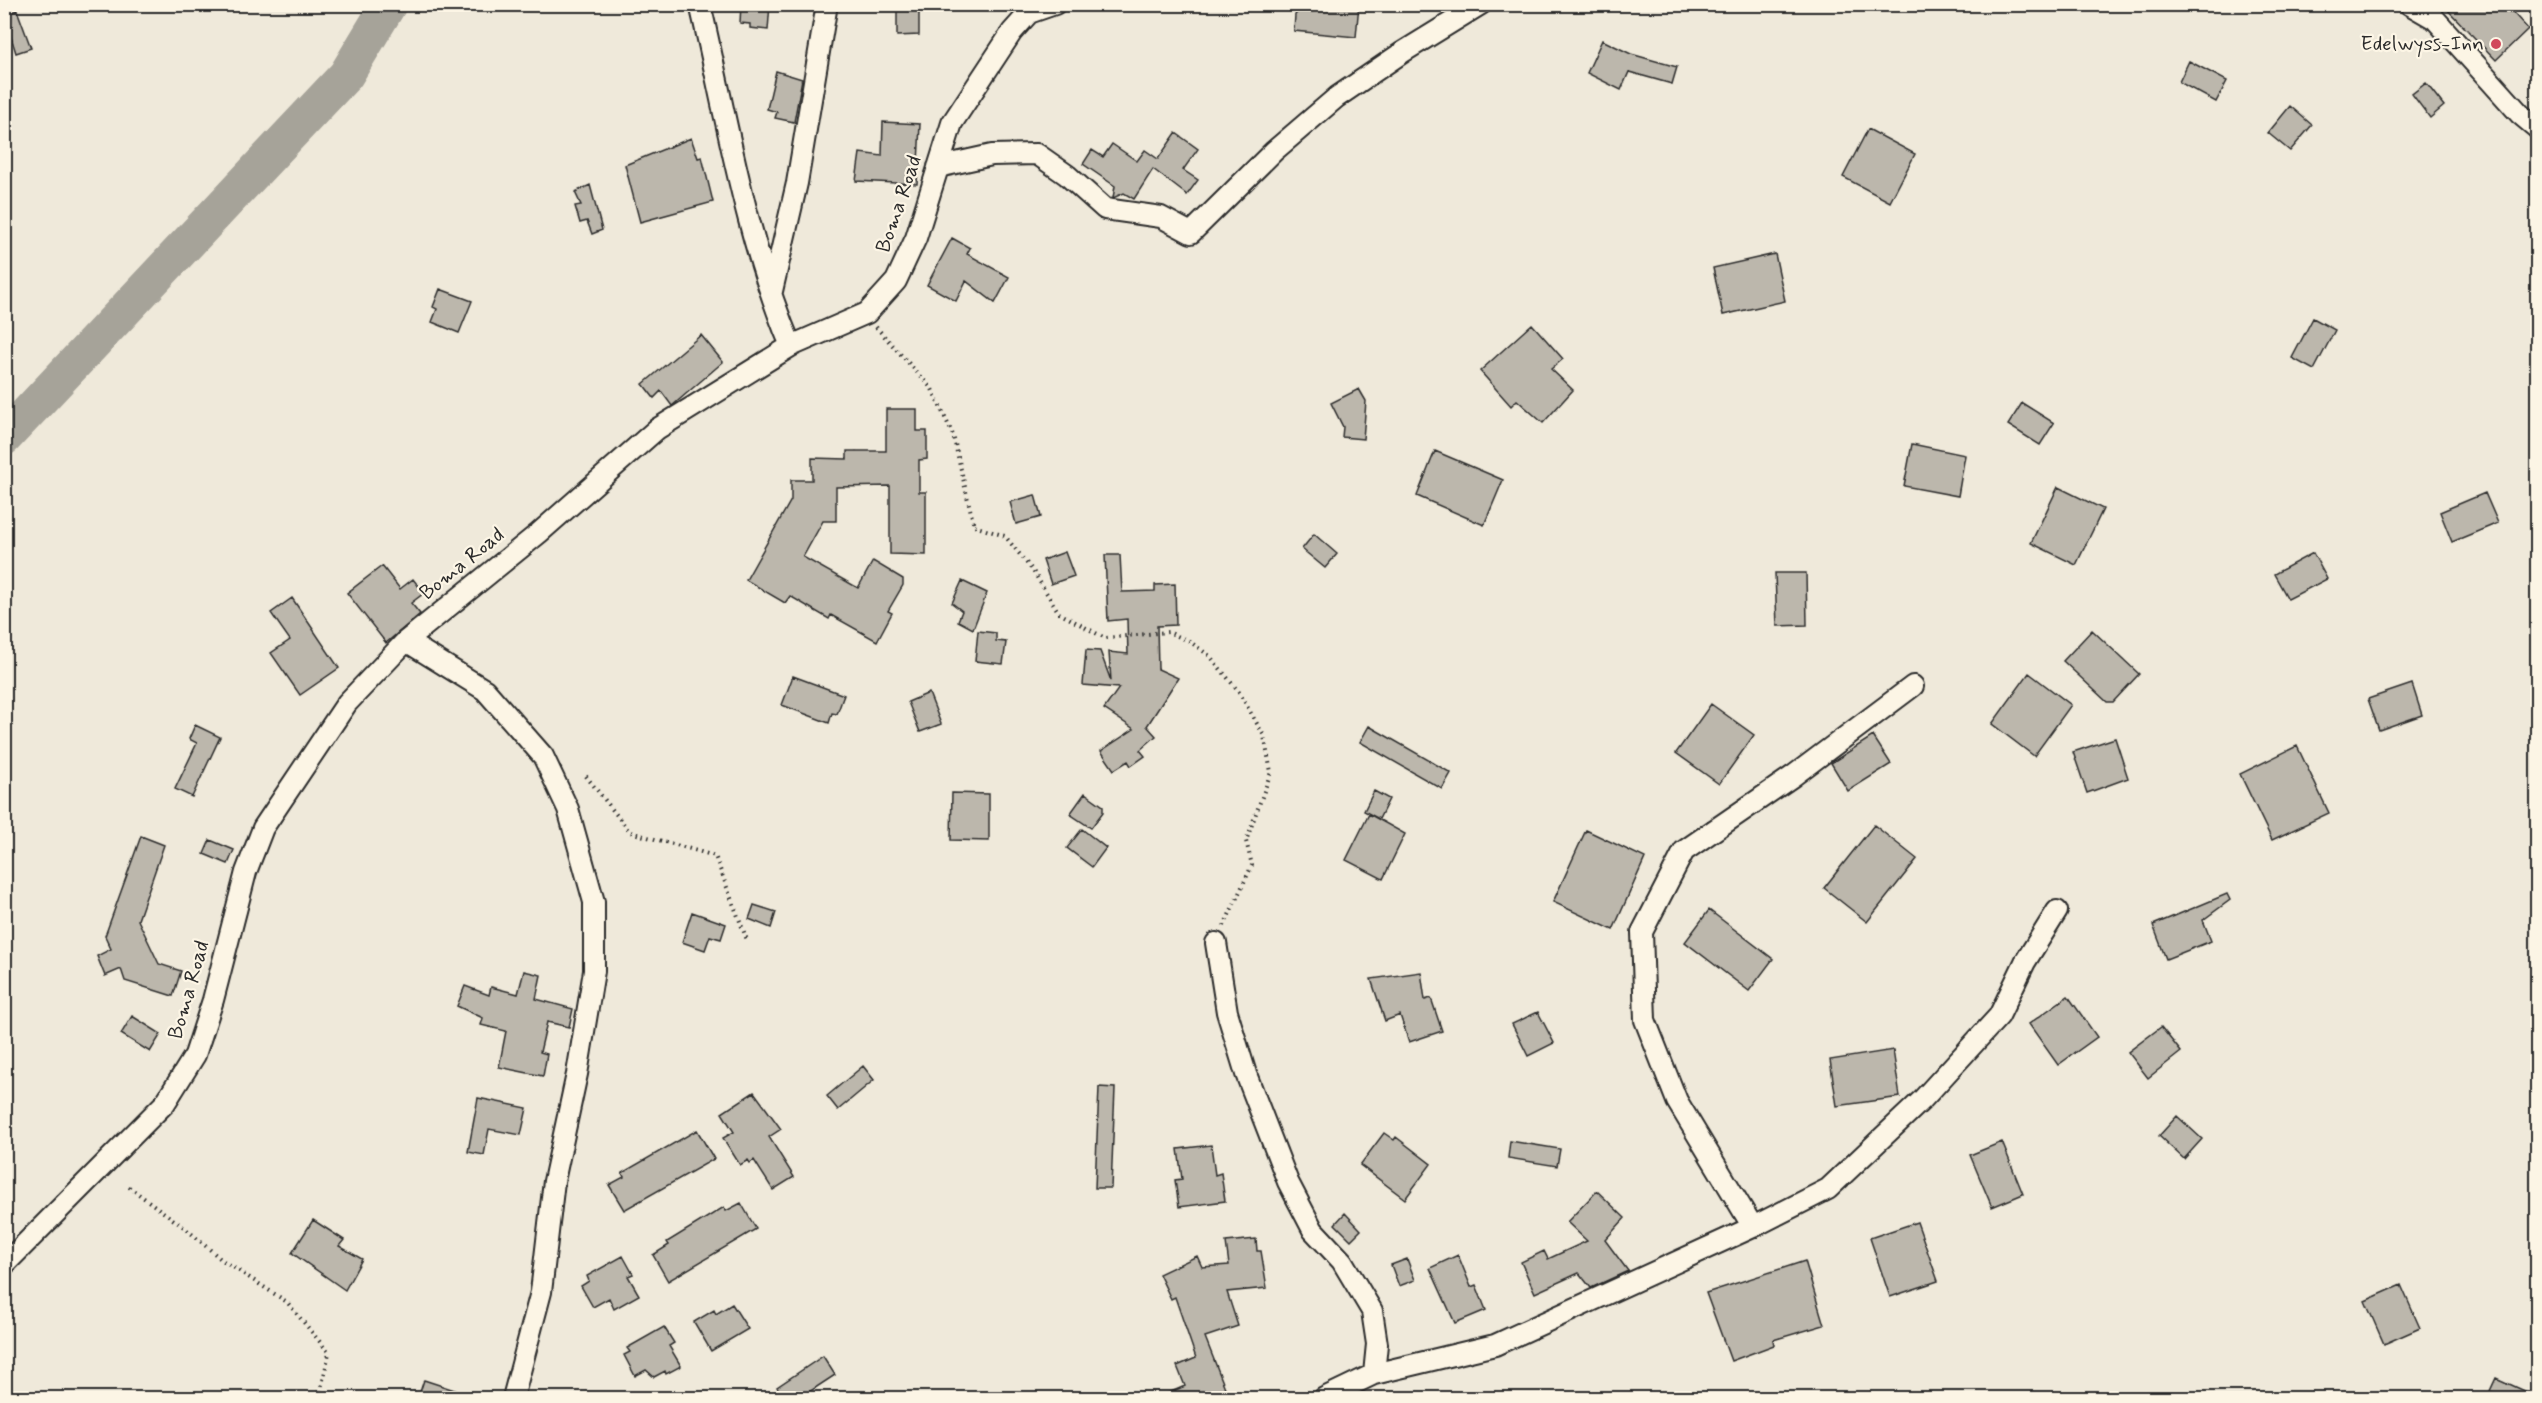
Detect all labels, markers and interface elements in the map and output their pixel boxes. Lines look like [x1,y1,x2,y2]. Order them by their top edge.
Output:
place label: Edelwyss-Inn [2360,30,2484,58]
marker: Edelwyss-Inn [2489,37,2503,51]
street label: Boma Road [869,152,929,256]
street label: Boma Road [414,521,510,607]
street label: Boma Road [162,937,216,1043]

